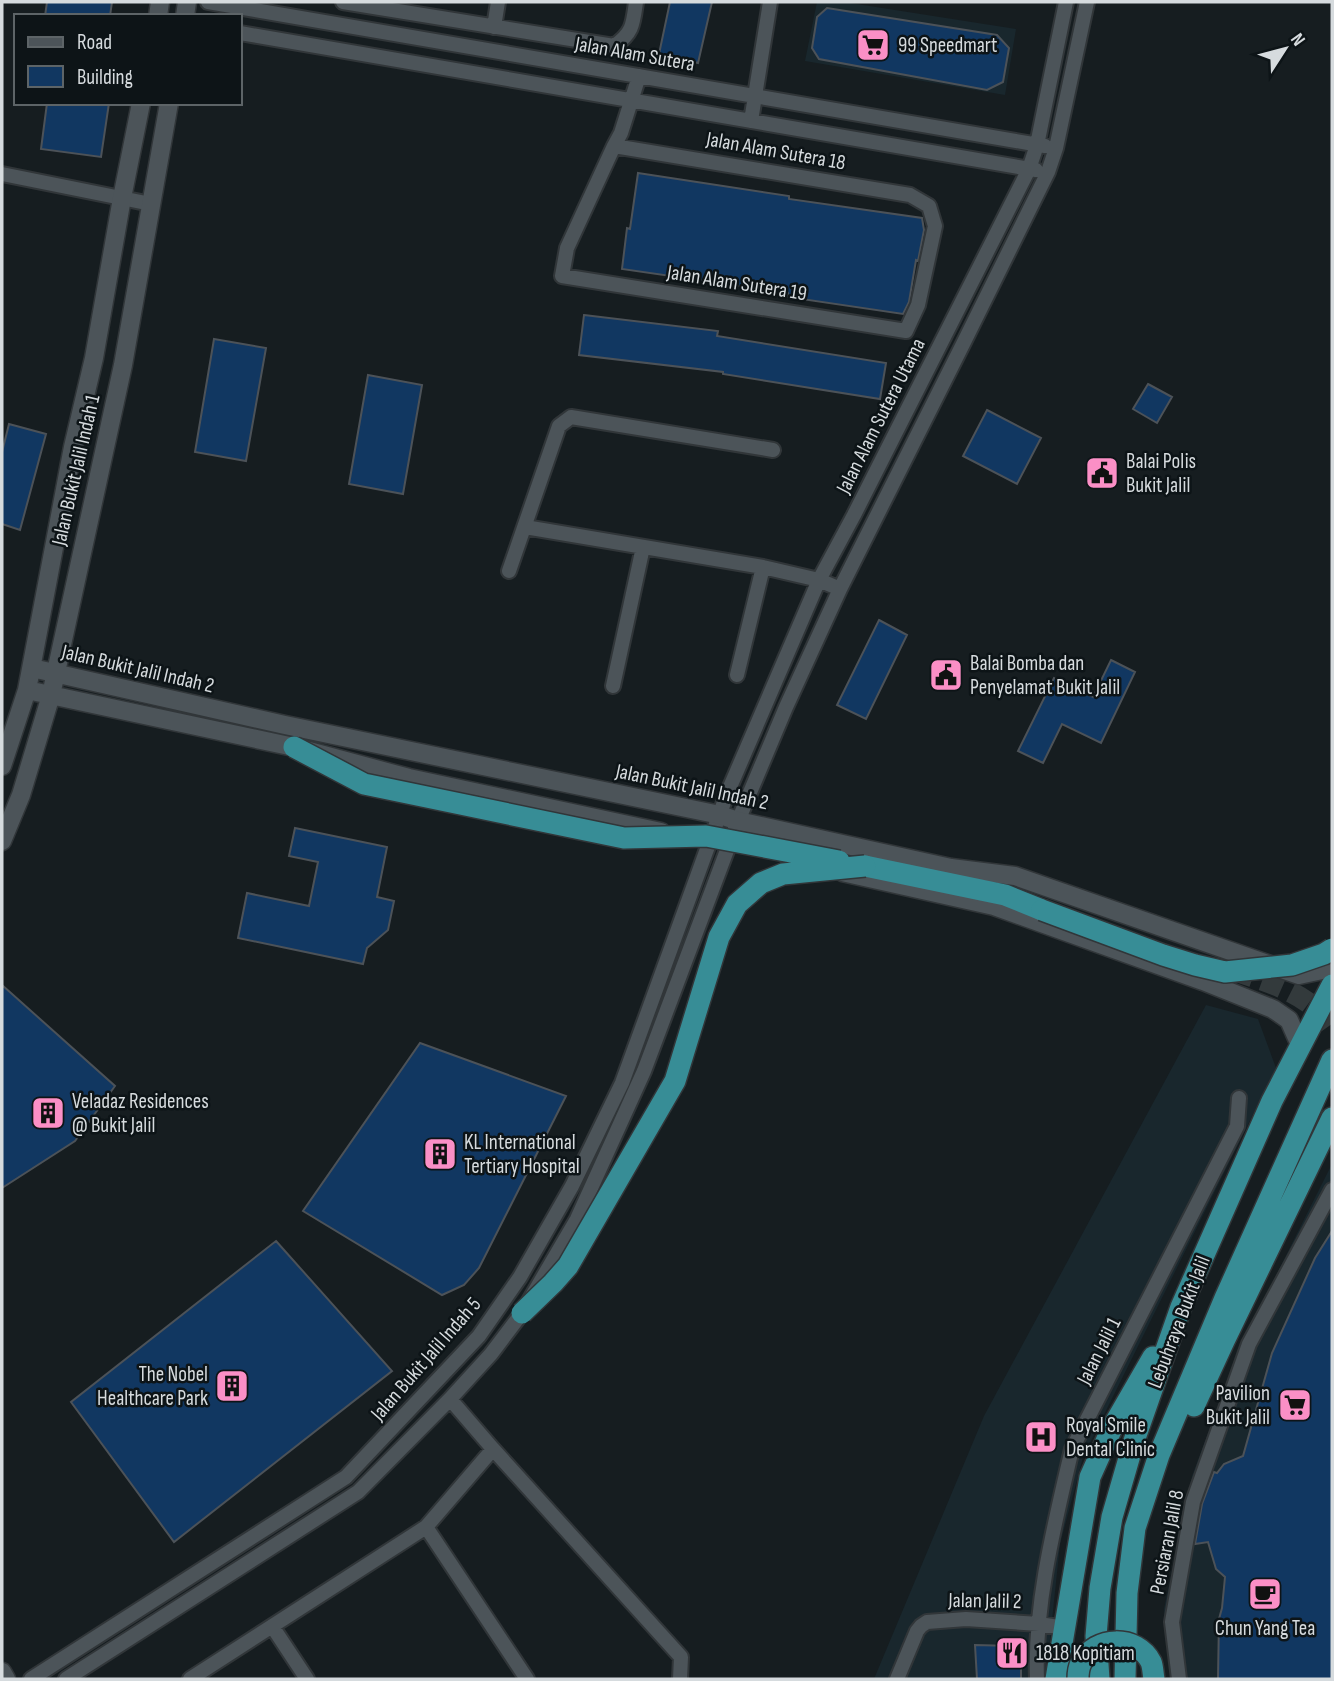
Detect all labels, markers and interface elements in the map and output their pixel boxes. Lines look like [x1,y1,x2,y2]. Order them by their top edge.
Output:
legend [14,14,242,105]
north arrow [1250,14,1320,84]
supermarket icon: 99 Speedmart [854,26,892,64]
text: N [1285,29,1310,51]
text: Road [77,30,112,55]
street label: Jalan Alam Sutera [572,31,697,77]
place label: 99 Speedmart [898,33,998,58]
text: Building [77,65,133,90]
street label: Jalan Alam Sutera 18 [703,126,848,176]
street label: Jalan Alam Sutera 19 [664,259,809,306]
street label: Jalan Alam Sutera Utama [831,334,931,499]
street label: Jalan Bukit Jalil Indah 1 [46,391,106,549]
place label: Balai Polis Bukit Jalil [1126,449,1196,498]
public building icon: Balai Polis Bukit Jalil [1083,454,1121,492]
street label: Jalan Bukit Jalil Indah 2 [58,639,217,699]
place label: Balai Bomba dan Penyelamat Bukit Jalil [970,651,1120,700]
public building icon: Balai Bomba dan Penyelamat Bukit Jalil [927,656,965,694]
street label: Jalan Bukit Jalil Indah 2 [612,758,771,815]
place label: Veladaz Residences @ Bukit Jalil [72,1089,209,1138]
building icon: Veladaz Residences @ Bukit Jalil [29,1094,67,1132]
place label: KL International Tertiary Hospital [464,1130,580,1179]
building icon: KL International Tertiary Hospital [421,1135,459,1173]
street label: Lebuhraya Bukit Jalil [1142,1252,1216,1392]
street label: Jalan Bukit Jalil Indah 5 [365,1292,486,1427]
street label: Jalan Jalil 1 [1071,1313,1127,1390]
place label: The Nobel Healthcare Park [97,1362,208,1411]
building icon: The Nobel Healthcare Park [213,1367,251,1405]
place label: Pavilion Bukit Jalil [1206,1381,1270,1430]
supermarket icon: Pavilion Bukit Jalil [1276,1386,1314,1424]
place label: Royal Smile Dental Clinic [1066,1413,1155,1462]
hospital icon: Royal Smile Dental Clinic [1022,1418,1060,1456]
street label: Persiaran Jalil 8 [1145,1488,1189,1596]
cafe icon: Chun Yang Tea [1246,1575,1284,1613]
street label: Jalan Jalil 2 [947,1588,1022,1614]
place label: Chun Yang Tea [1215,1616,1315,1641]
restaurant icon: 1818 Kopitiam [993,1634,1031,1672]
place label: 1818 Kopitiam [1036,1641,1135,1666]

